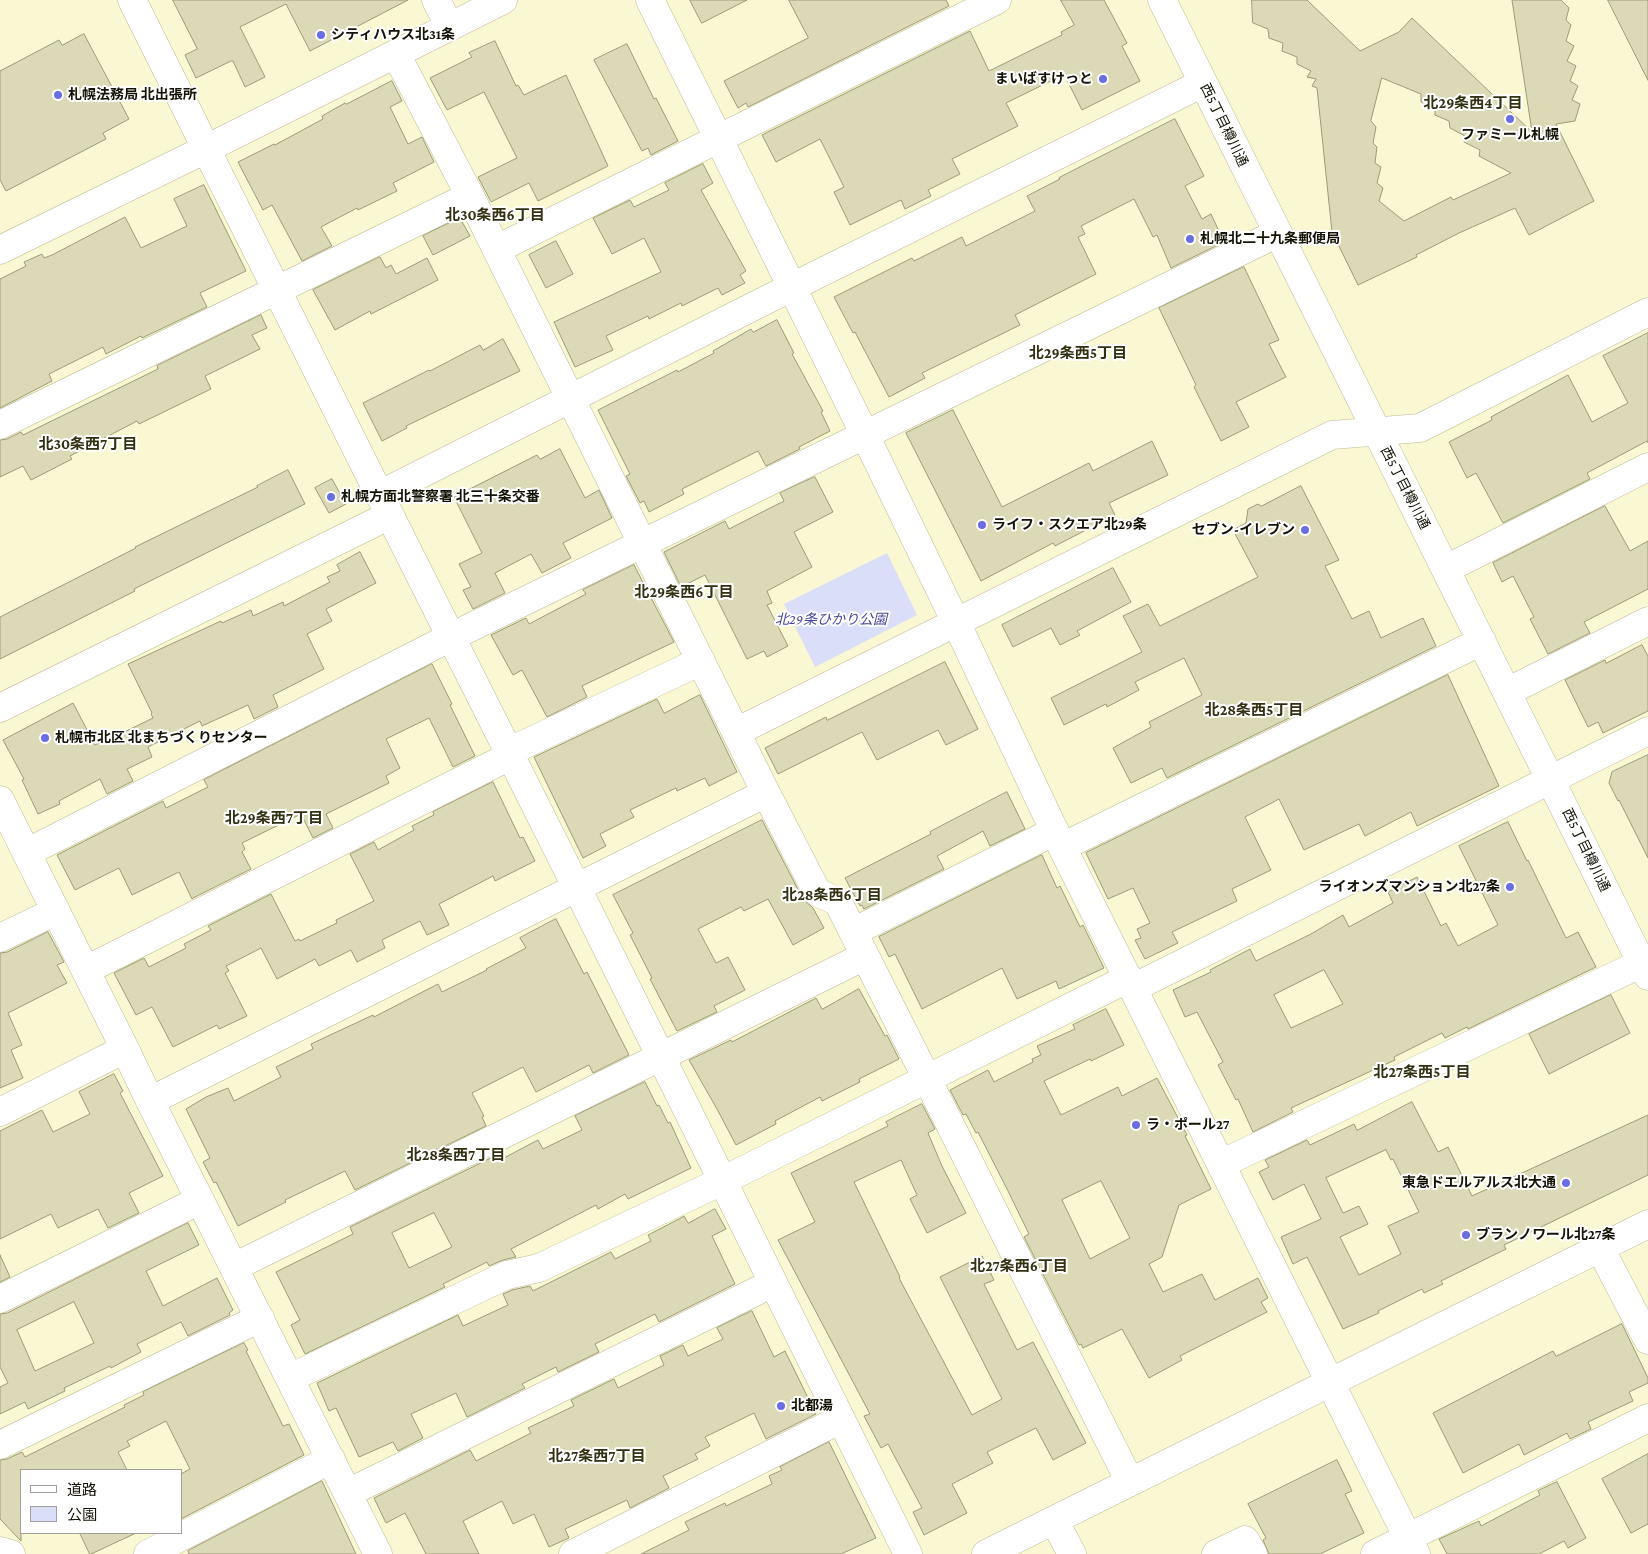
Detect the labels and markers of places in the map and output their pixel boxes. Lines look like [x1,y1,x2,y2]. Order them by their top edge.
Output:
place label: シティハウス北31条 [331,27,455,43]
marker: シティハウス北31条 [315,29,327,41]
place label: まいばすけっと [995,71,1093,87]
marker: まいばすけっと [1097,73,1109,85]
place label: 札幌法務局 北出張所 [68,87,197,103]
marker: 札幌法務局 北出張所 [52,89,64,101]
marker: ファミール札幌 [1504,113,1516,125]
place label: ファミール札幌 [1461,127,1559,143]
place label: 札幌北二十九条郵便局 [1200,231,1340,247]
marker: 札幌北二十九条郵便局 [1184,233,1196,245]
place label: 札幌方面北警察署 北三十条交番 [341,489,540,505]
marker: 札幌方面北警察署 北三十条交番 [325,491,337,503]
place label: ライフ・スクエア北29条 [992,517,1147,533]
marker: ライフ・スクエア北29条 [976,519,988,531]
place label: セブン-イレブン [1192,522,1295,538]
marker: セブン-イレブン [1299,524,1311,536]
place label: 札幌市北区 北まちづくりセンター [55,730,268,746]
marker: 札幌市北区 北まちづくりセンター [39,732,51,744]
place label: ライオンズマンション北27条 [1318,879,1500,895]
marker: ライオンズマンション北27条 [1504,881,1516,893]
place label: ラ・ポール27 [1146,1117,1230,1133]
marker: ラ・ポール27 [1130,1119,1142,1131]
place label: 東急ドエルアルス北大通 [1402,1175,1556,1191]
marker: 東急ドエルアルス北大通 [1560,1177,1572,1189]
place label: ブランノワール北27条 [1476,1227,1616,1243]
marker: ブランノワール北27条 [1460,1229,1472,1241]
place label: 北都湯 [791,1398,833,1414]
marker: 北都湯 [775,1400,787,1412]

